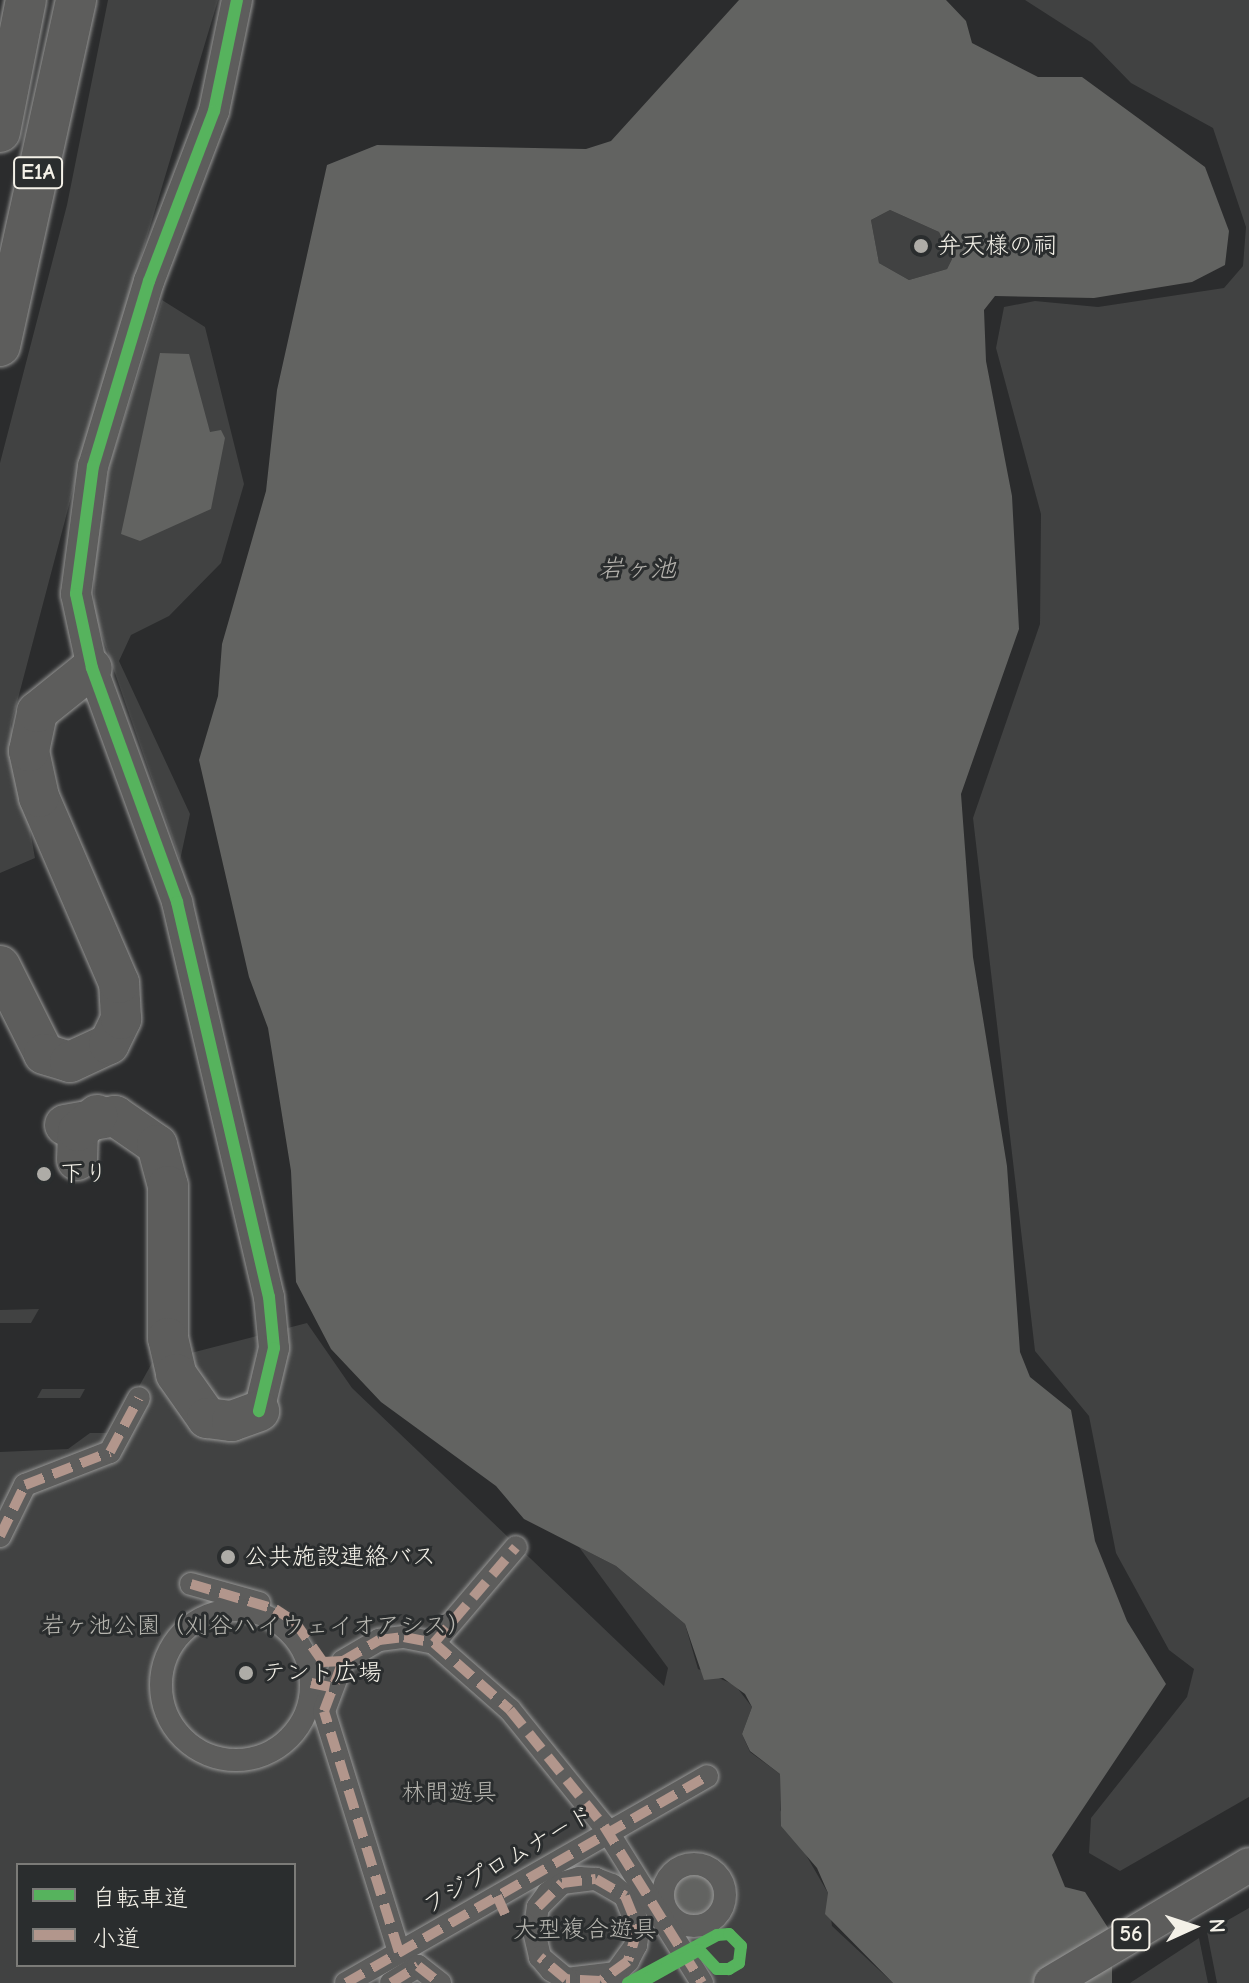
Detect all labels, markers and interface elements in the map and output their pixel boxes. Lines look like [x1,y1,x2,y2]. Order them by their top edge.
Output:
road number: E1A [12,155,64,191]
place label: 弁天様の祠 [937,232,1057,260]
marker: 弁天様の祠 [912,237,930,255]
water label: 岩ヶ池 [598,554,676,586]
place label: 下り [60,1160,108,1188]
marker: 下り [35,1165,53,1183]
place label: 公共施設連絡バス [244,1543,436,1571]
marker: 公共施設連絡バス [219,1548,237,1566]
park label: 岩ヶ池公園（刈谷ハイウェイオアシス） [40,1612,472,1640]
place label: テント広場 [262,1659,382,1687]
marker: テント広場 [237,1664,255,1682]
park label: 林間遊具 [401,1779,497,1807]
street label: フジプロムナード [418,1800,598,1920]
legend [16,1863,296,1967]
text: 自転車道 [92,1884,188,1912]
north arrow [1153,1887,1233,1967]
park label: 大型複合遊具 [513,1916,657,1944]
road number: 56 [1111,1917,1151,1953]
text: N [1204,1918,1230,1934]
text: 小道 [92,1924,140,1952]

